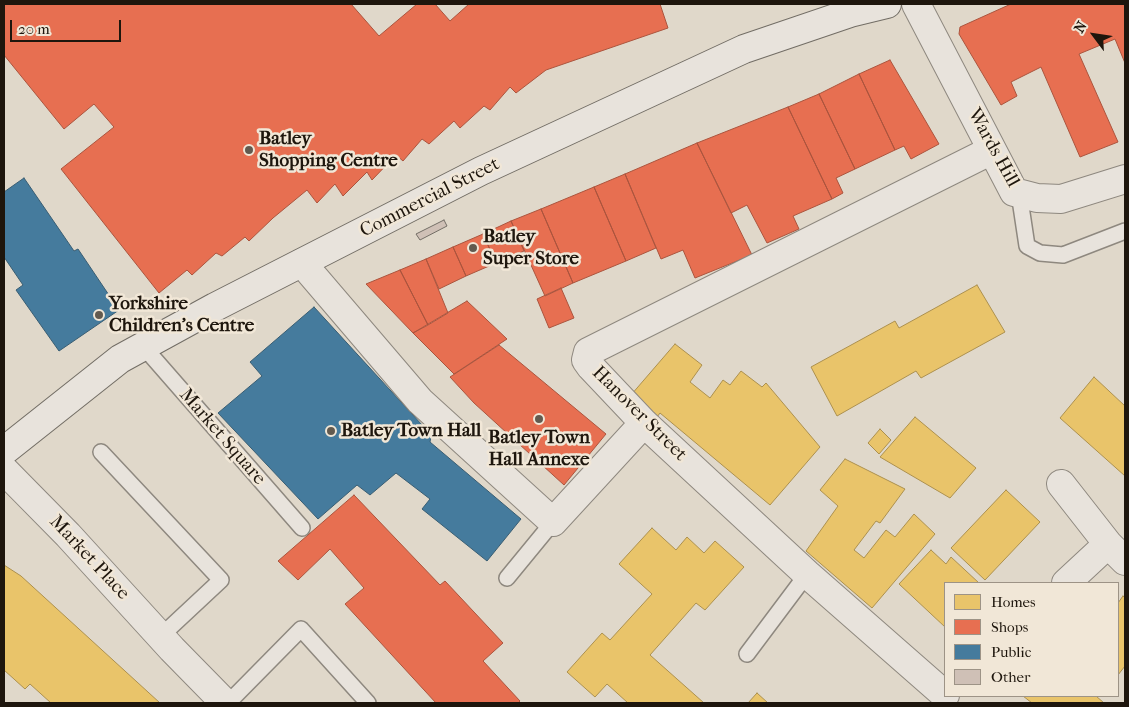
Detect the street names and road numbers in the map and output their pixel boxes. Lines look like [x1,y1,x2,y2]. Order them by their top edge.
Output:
street label: Wards Hill [962,105,1024,191]
street label: Commercial Street [356,153,504,243]
street label: Hanover Street [587,362,691,466]
street label: Market Square [174,384,270,490]
street label: Market Place [44,511,134,605]

